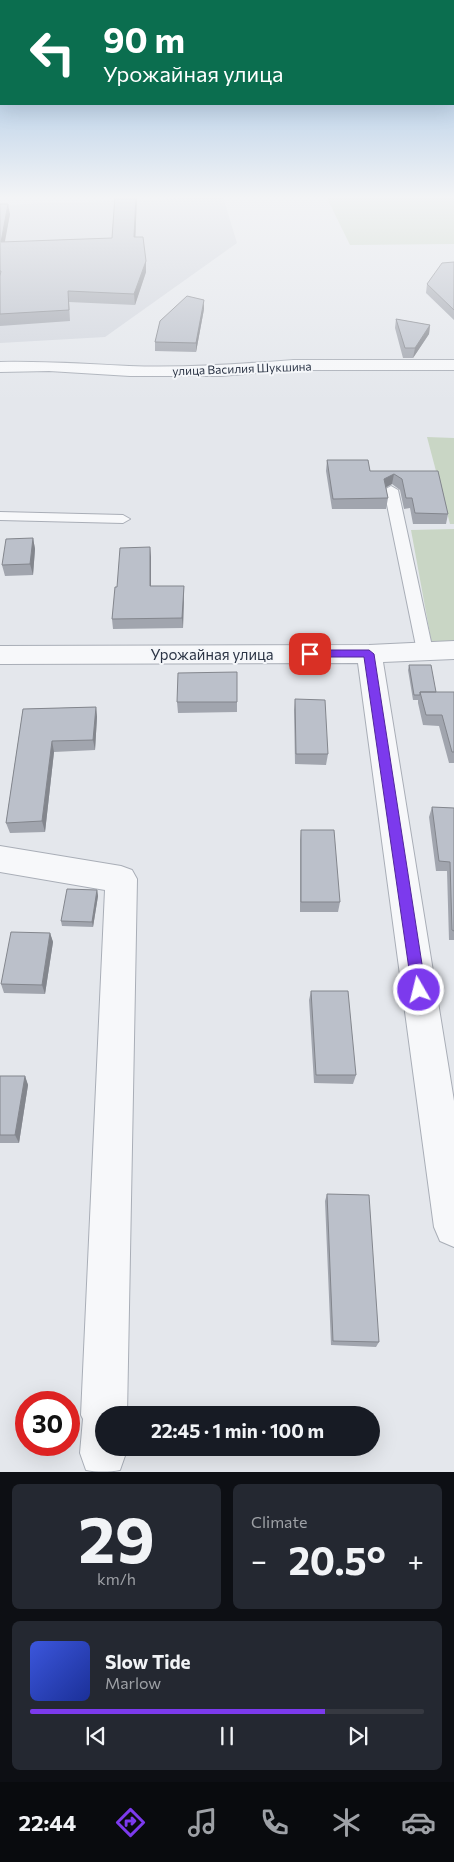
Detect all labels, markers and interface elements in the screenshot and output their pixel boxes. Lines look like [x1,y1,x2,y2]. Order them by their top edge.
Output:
text: 90 m [103,17,185,60]
icon: left [20,20,85,85]
text: Урожайная улица [103,60,283,87]
street label: улица Василия Шукшина [172,359,312,377]
pin [289,633,331,675]
icon: arrive [296,640,324,668]
street label: Урожайная улица [151,645,273,663]
position arrow [392,963,444,1015]
speed limit sign: 30 [15,1391,80,1456]
text: 22:45 · 1 min · 100 m [151,1419,324,1442]
text: 29 [78,1497,155,1576]
text: Climate [251,1512,307,1531]
text: 20.5° [288,1536,386,1583]
text: − [251,1543,267,1577]
text: + [408,1543,424,1577]
text: km/h [97,1569,136,1588]
text: Slow Tide [105,1650,191,1673]
text: Marlow [105,1673,161,1692]
icon: previous [82,1722,110,1750]
icon: pause [213,1722,241,1750]
icon: next [344,1722,372,1750]
icon: directions [113,1805,148,1840]
icon: music [185,1805,220,1840]
icon: phone [257,1805,292,1840]
icon: climate [329,1805,364,1840]
icon: car [401,1805,436,1840]
text: 22:44 [18,1809,76,1836]

